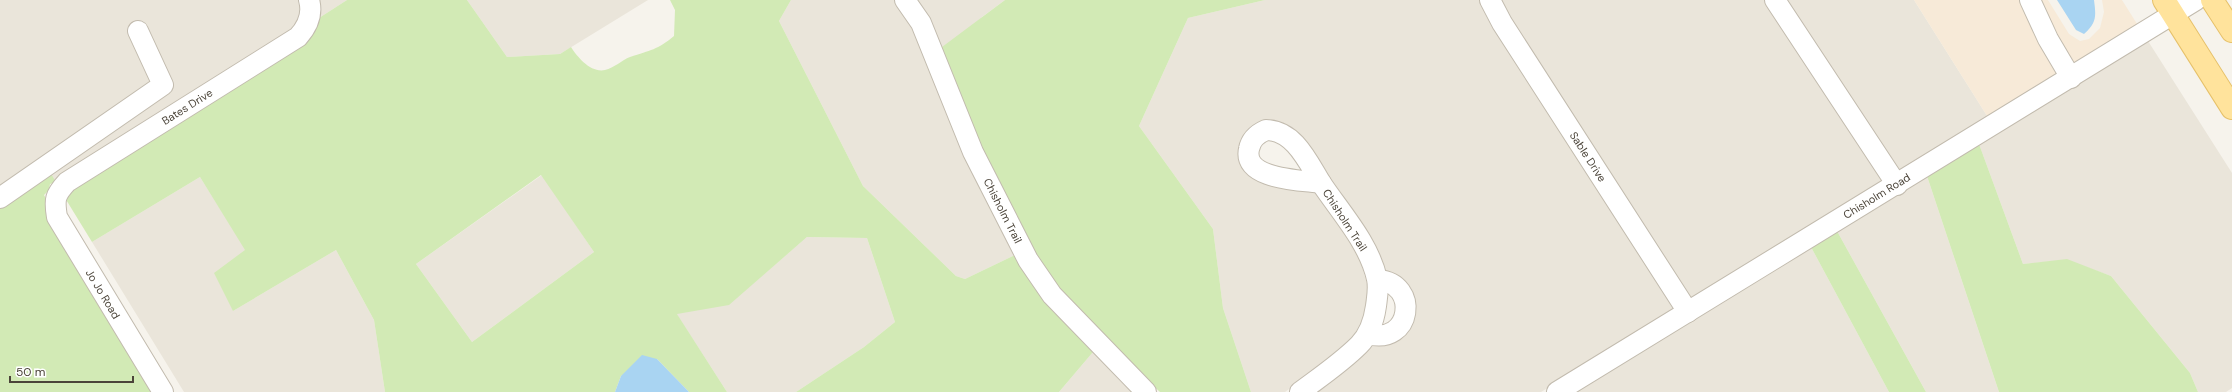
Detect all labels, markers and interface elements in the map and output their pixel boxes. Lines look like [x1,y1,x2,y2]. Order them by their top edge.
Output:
street label: Bates Drive [159,85,215,128]
street label: Sable Drive [1567,129,1609,184]
street label: Chisholm Road [1841,170,1913,222]
street label: Chisholm Trail [981,176,1025,246]
street label: Chisholm Trail [1320,186,1370,254]
street label: Jo Jo Road [83,267,123,321]
scale bar [10,358,133,384]
text: 50 m [16,364,45,380]

